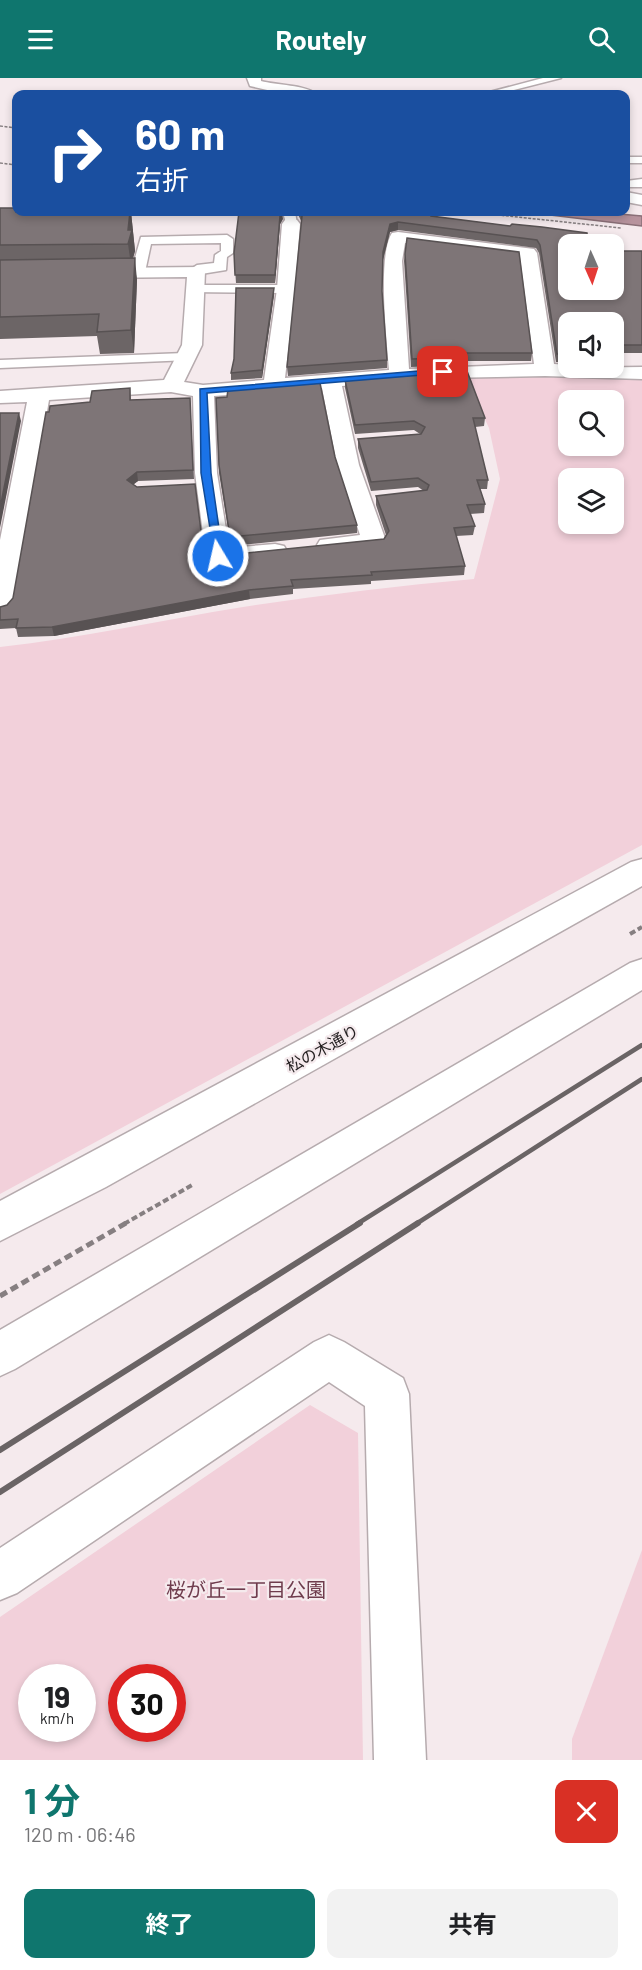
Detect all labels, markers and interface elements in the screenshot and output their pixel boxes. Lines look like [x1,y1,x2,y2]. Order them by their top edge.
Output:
icon: menu [24,23,57,56]
text: Routely [275,23,367,55]
icon: search [585,23,618,56]
text: 60 m [135,108,225,158]
icon: right [36,114,114,192]
text: 右折 [135,163,189,195]
north arrow [558,234,624,300]
map controls [558,234,624,534]
button: sound [558,312,624,378]
pin [417,346,468,397]
icon: arrive [426,355,459,388]
button: search [558,390,624,456]
button: layers [558,468,624,534]
position arrow [186,524,250,588]
street label: 松の木通り [282,1020,362,1076]
park label: 桜が丘一丁目公園 [166,1577,326,1601]
speed limit sign: 30 [108,1664,186,1742]
text: 19 [44,1678,70,1714]
text: km/h [40,1709,74,1727]
text: 1 分 [24,1778,80,1821]
button: close [555,1780,618,1843]
text: 120 m · 06:46 [24,1822,135,1846]
button: 終了 [24,1889,315,1958]
button: 共有 [327,1889,618,1958]

